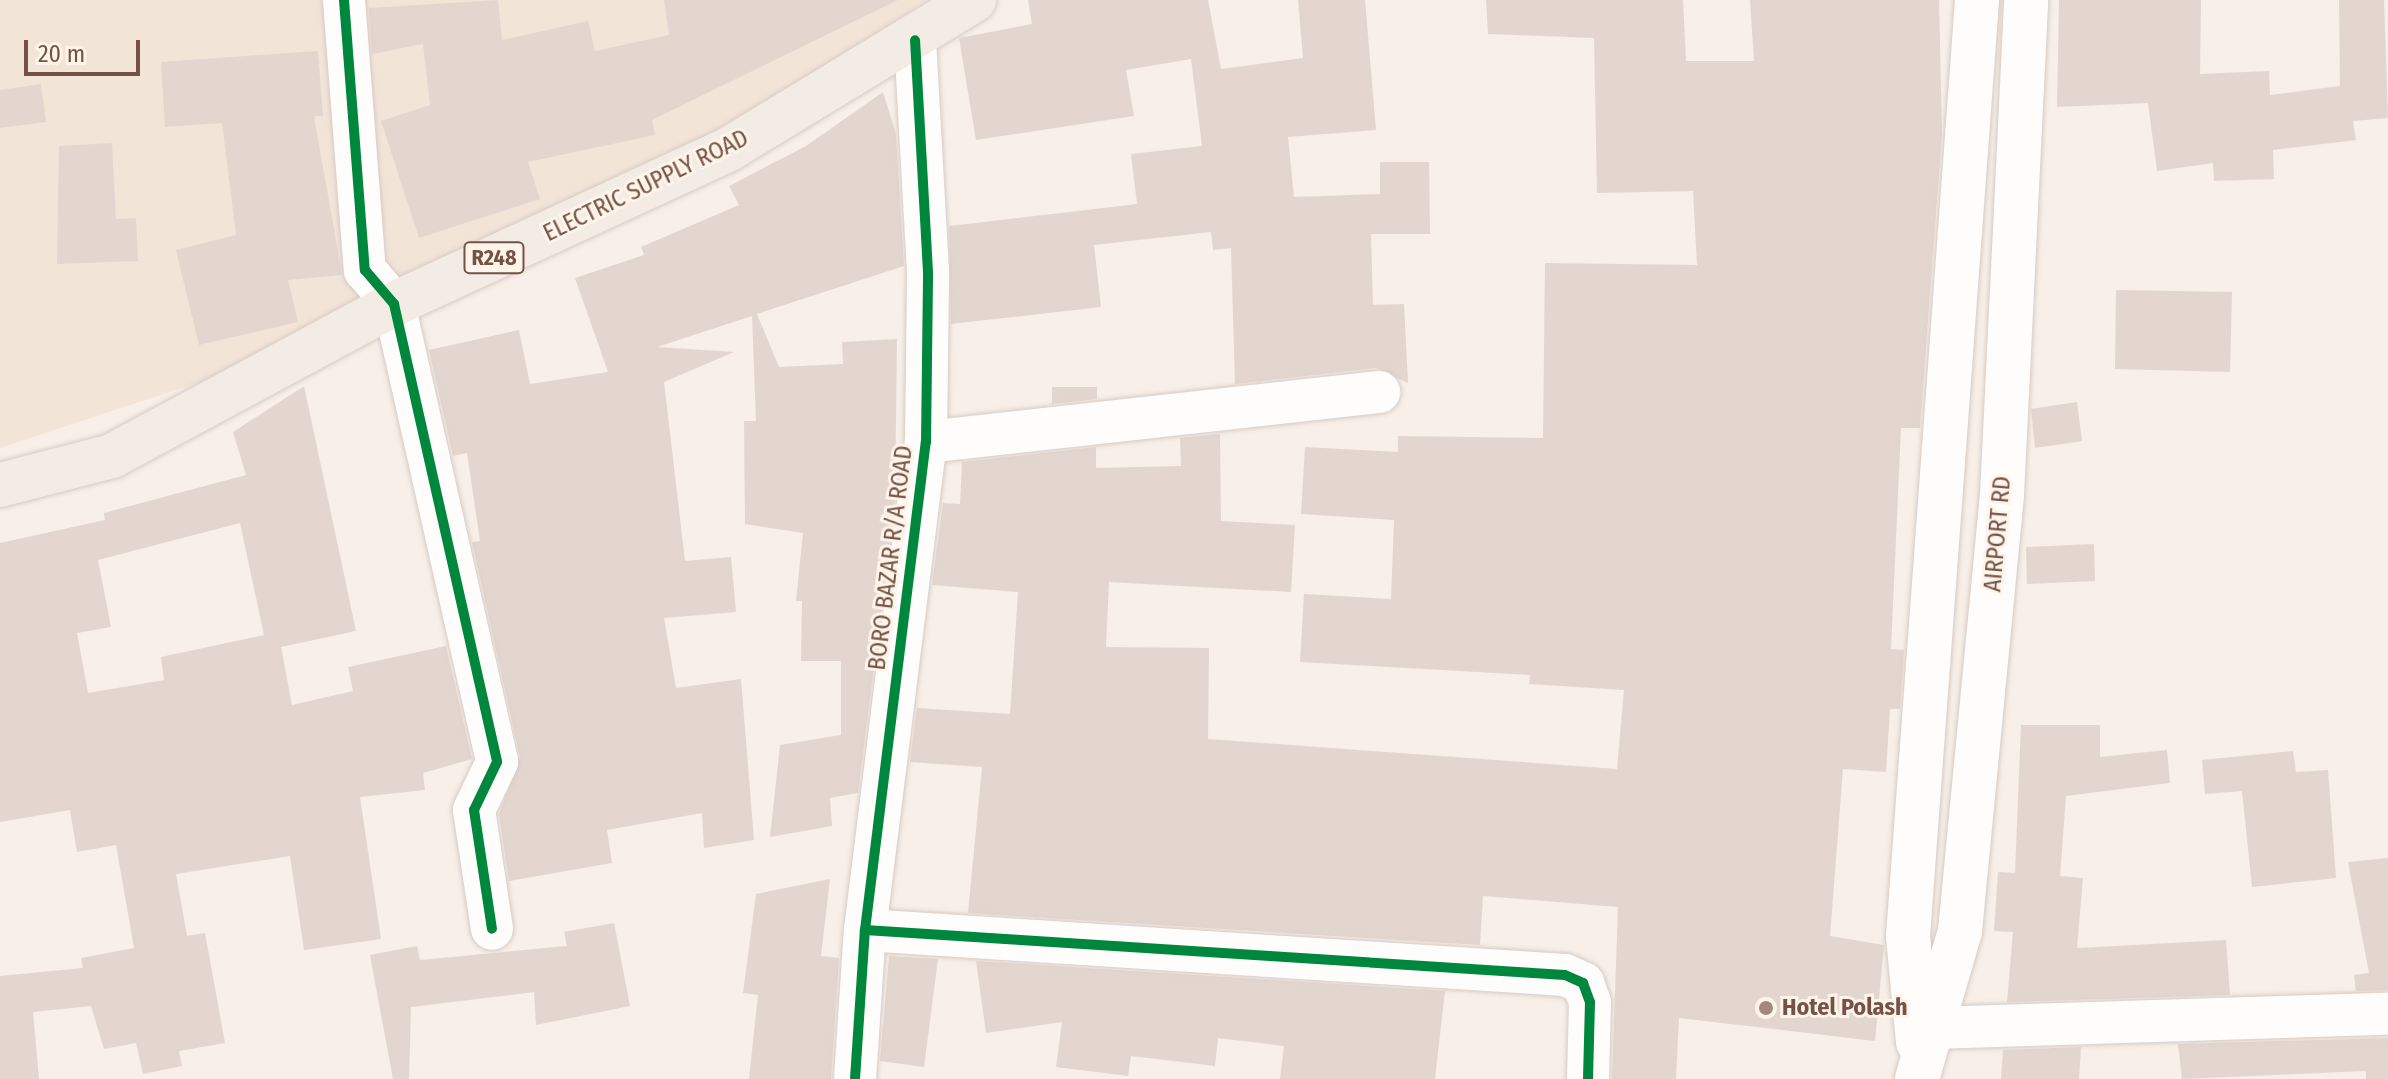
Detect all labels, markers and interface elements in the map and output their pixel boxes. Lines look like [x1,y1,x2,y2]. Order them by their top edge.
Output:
scale bar [28,24,144,74]
text: 20 m [38,40,85,68]
street label: ELECTRIC SUPPLY ROAD [539,124,753,248]
road number: R248 [462,240,526,276]
street label: BORO BAZAR R/A ROAD [863,444,919,672]
street label: AIRPORT RD [1979,475,2017,593]
place label: Hotel Polash [1782,994,1907,1022]
marker: Hotel Polash [1757,999,1775,1017]

